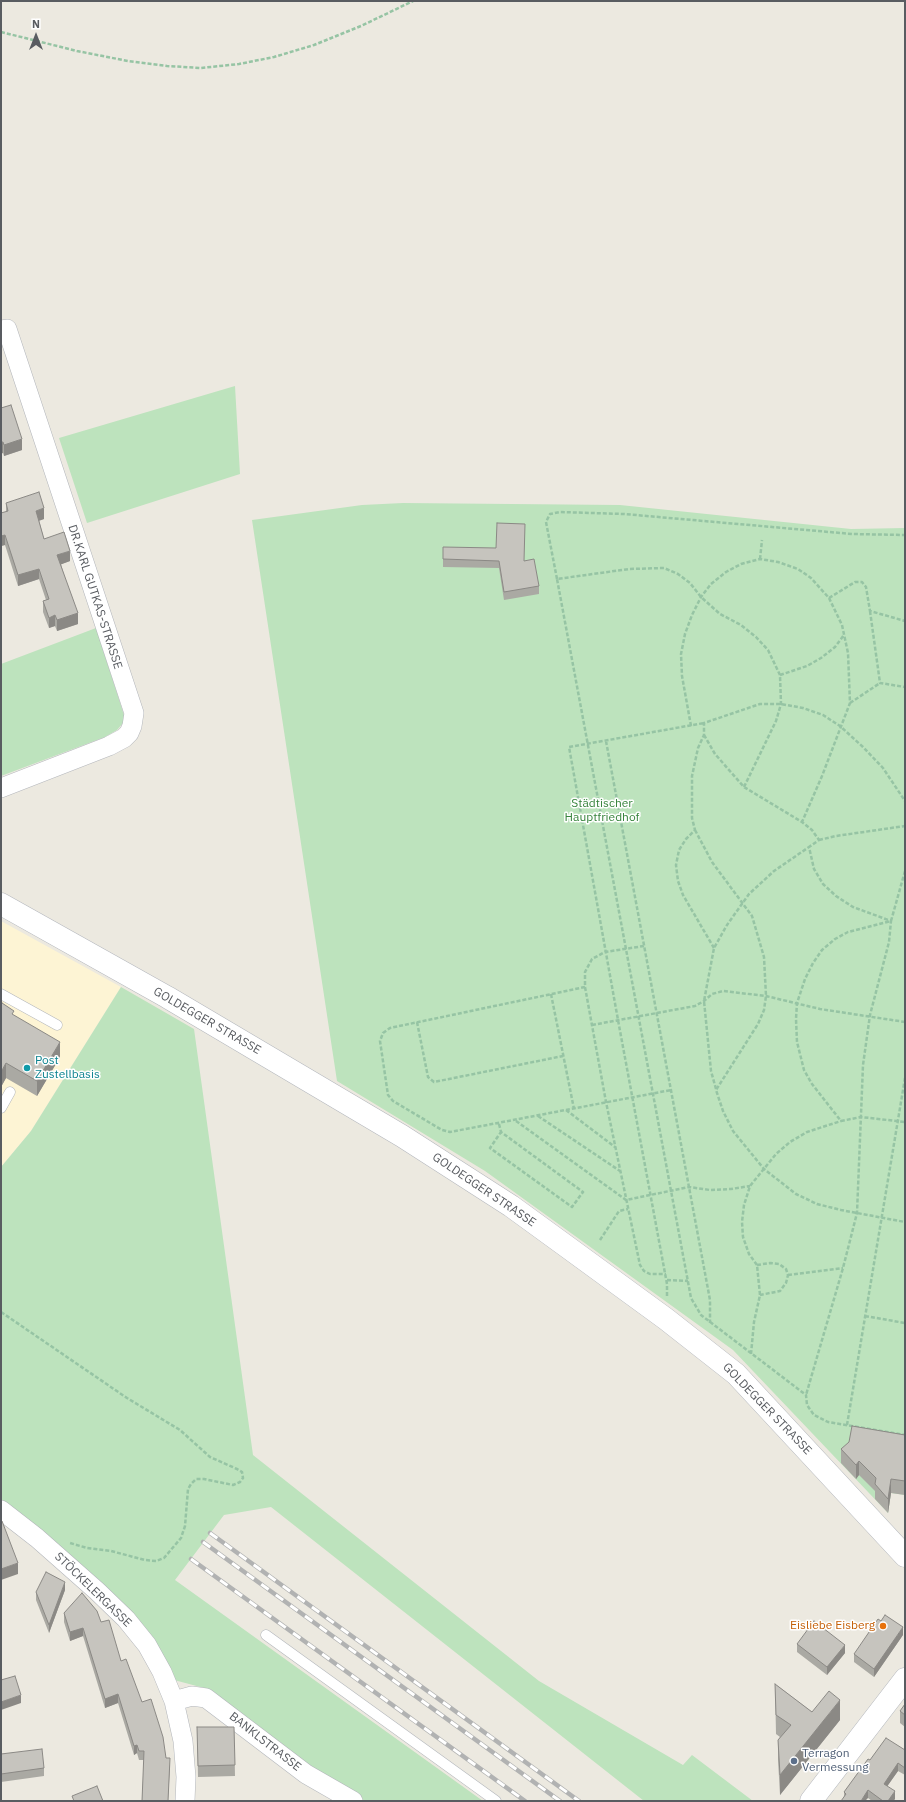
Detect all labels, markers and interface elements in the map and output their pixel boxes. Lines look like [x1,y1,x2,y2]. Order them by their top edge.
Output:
north arrow [16,16,56,56]
text: N [32,17,40,31]
street label: DR.KARL GUTKAS-STRASSE [65,523,125,671]
park label: Städtischer Hauptfriedhof [565,797,639,825]
street label: GOLDEGGER STRASSE [151,984,263,1058]
place label: Post Zustellbasis [35,1054,100,1082]
marker: Post Zustellbasis [22,1063,32,1073]
street label: GOLDEGGER STRASSE [429,1150,539,1230]
street label: GOLDEGGER STRASSE [719,1360,815,1458]
street label: STÖCKELERGASSE [52,1550,134,1630]
place label: Eisliebe Eisberg [790,1619,875,1633]
marker: Eisliebe Eisberg [878,1621,888,1631]
street label: BANKLSTRASSE [226,1709,304,1775]
place label: Terragon Vermessung [802,1747,869,1775]
marker: Terragon Vermessung [789,1756,799,1766]

